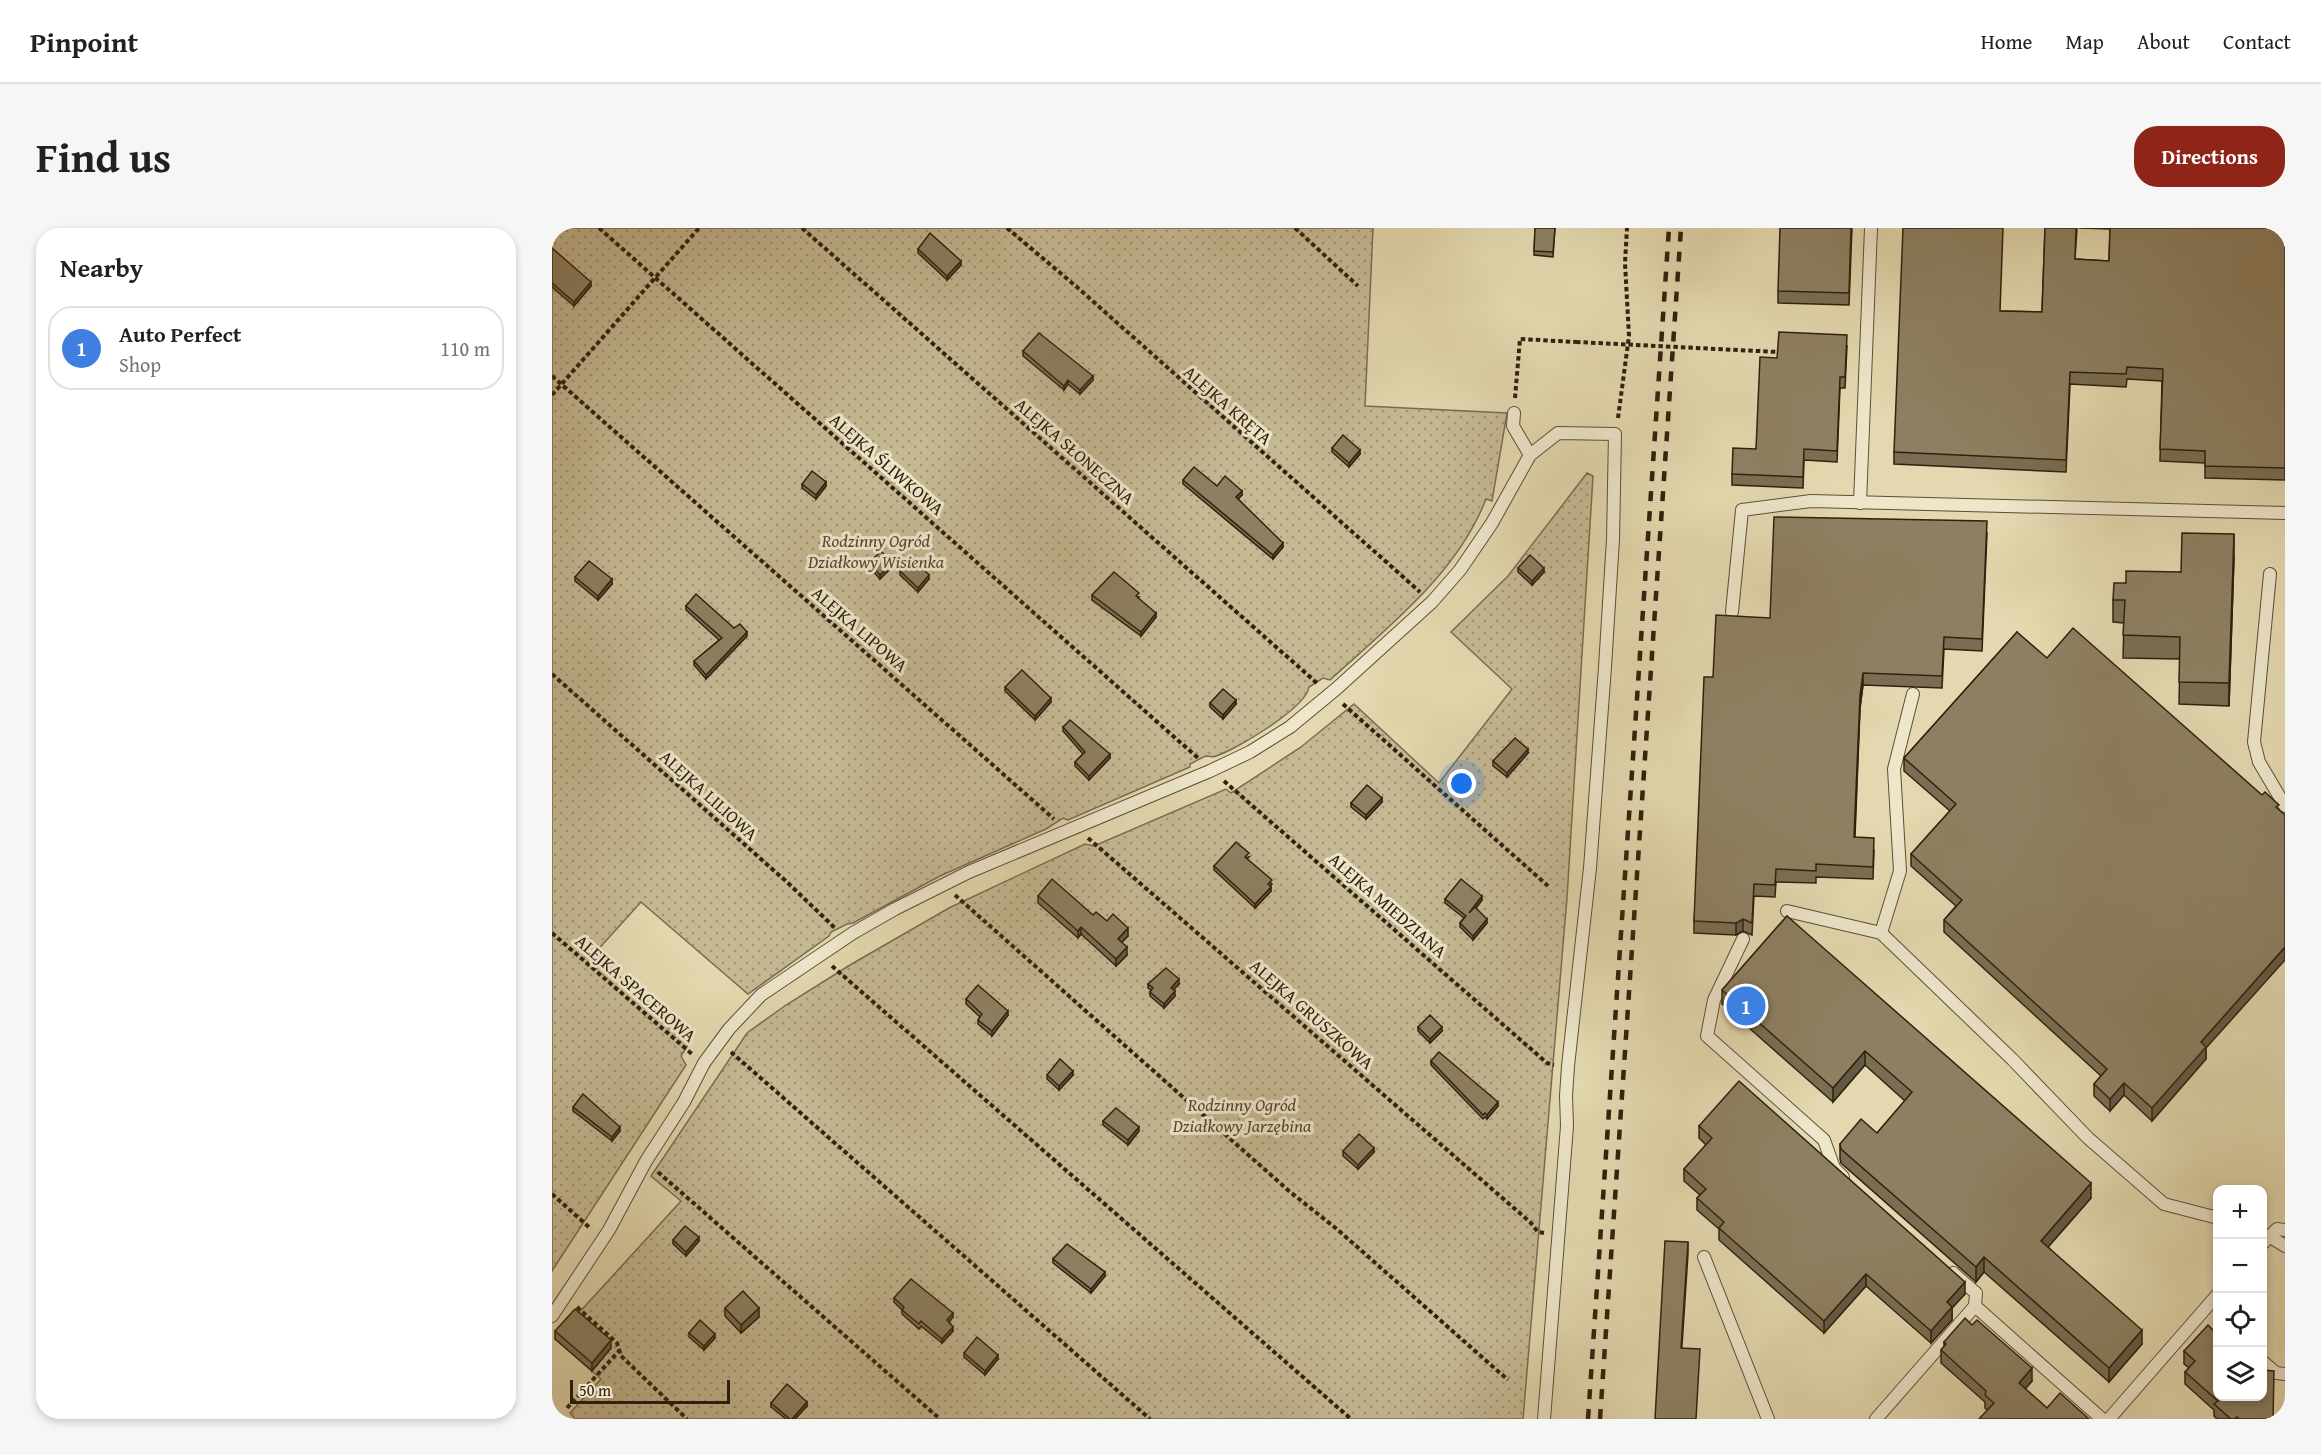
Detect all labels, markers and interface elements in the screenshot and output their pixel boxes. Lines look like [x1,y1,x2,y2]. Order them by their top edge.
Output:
text: Pinpoint [30,21,138,62]
text: Home [1981,26,2032,57]
text: Map [2065,26,2104,57]
text: About [2137,26,2190,57]
text: Contact [2223,26,2291,57]
text: Find us [36,126,171,187]
button: Directions [2134,126,2285,187]
text: Nearby [60,248,143,287]
text: Auto Perfect [119,318,241,350]
text: 1 [76,334,87,363]
text: 110 m [440,334,490,363]
text: Shop [119,350,161,379]
street label: ALEJKA KRĘTA [1178,359,1278,451]
street label: ALEJKA SŁONECZNA [1009,391,1141,511]
street label: ALEJKA ŚLIWKOWA [824,406,950,522]
park label: Rodzinny Ogród Działkowy Wisienka [807,527,945,575]
street label: ALEJKA LIPOWA [806,580,914,679]
street label: ALEJKA LILIOWA [654,743,764,847]
your location [1447,769,1476,798]
street label: ALEJKA MIEDZIANA [1323,846,1453,964]
street label: ALEJKA SPACEROWA [569,928,703,1048]
street label: ALEJKA GRUSZKOWA [1244,952,1380,1076]
pin: 1 [1726,984,1766,1028]
park label: Rodzinny Ogród Działkowy Jarzębina [1172,1091,1312,1139]
map controls [2213,1185,2267,1401]
button: + [2213,1185,2267,1239]
button: − [2213,1239,2267,1293]
button: locate [2213,1293,2267,1347]
button: layers [2213,1347,2267,1401]
scale bar [570,1377,730,1404]
text: 50 m [579,1378,611,1402]

